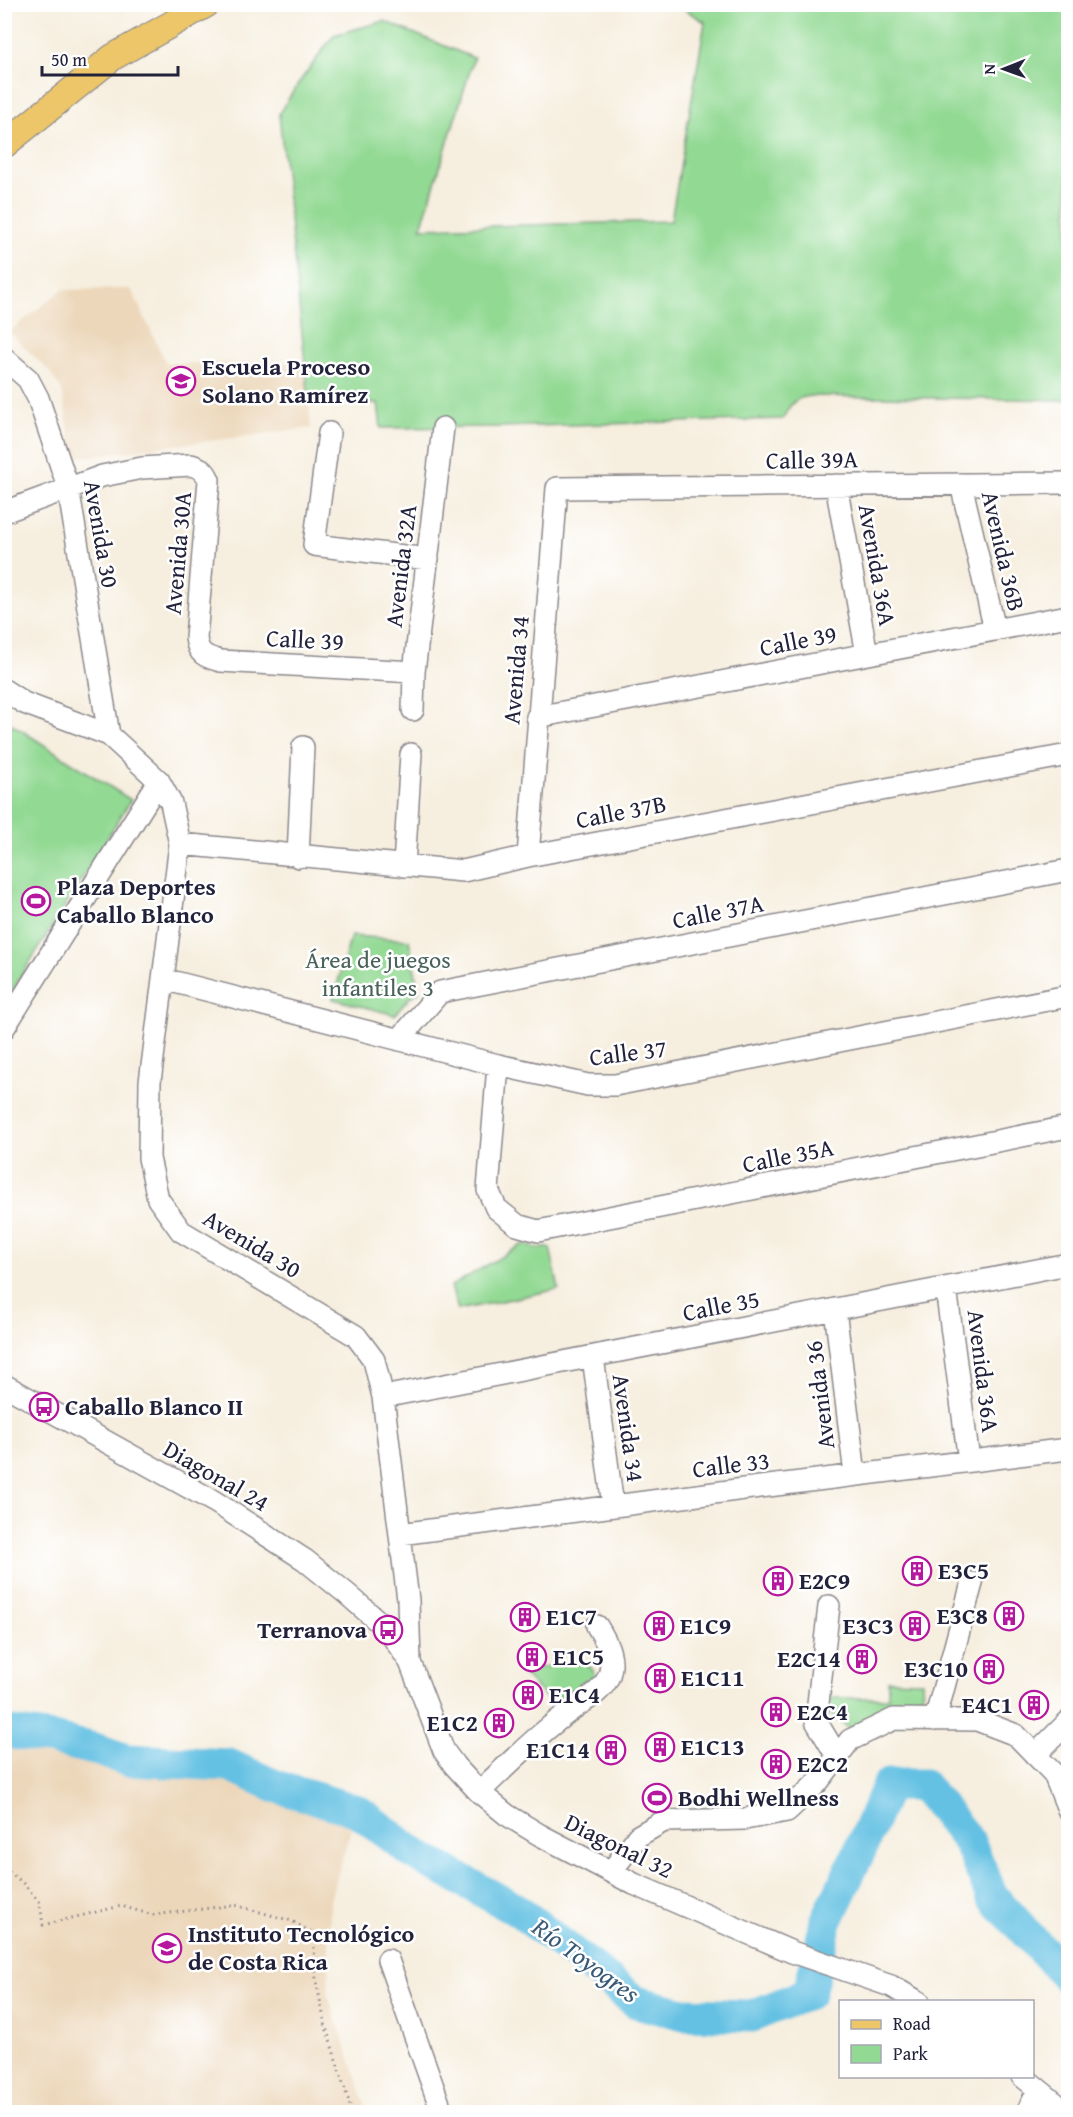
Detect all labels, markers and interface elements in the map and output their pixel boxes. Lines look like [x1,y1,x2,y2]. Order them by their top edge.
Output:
scale bar [42,39,178,77]
north arrow [974,39,1034,99]
text: 50 m [51,46,87,73]
text: N [977,63,1001,75]
place label: Escuela Proceso Solano Ramírez [202,349,370,412]
school or university icon: Escuela Proceso Solano Ramírez [165,365,197,397]
street label: Calle 39A [766,441,859,478]
street label: Avenida 30 [75,477,128,591]
street label: Avenida 36B [973,487,1034,614]
street label: Avenida 30A [155,490,200,616]
street label: Avenida 36A [850,501,906,629]
street label: Avenida 32A [376,502,425,629]
street label: Avenida 34 [493,614,538,726]
street label: Calle 39 [757,616,839,665]
street label: Calle 39 [265,620,345,659]
street label: Calle 37B [573,786,669,837]
place label: Plaza Deportes Caballo Blanco [57,869,216,932]
sports icon: Plaza Deportes Caballo Blanco [20,885,52,917]
street label: Calle 37A [669,885,767,937]
park label: Área de juegos infantiles 3 [305,942,451,1005]
street label: Calle 37 [587,1030,669,1075]
street label: Calle 35A [739,1129,837,1181]
street label: Avenida 30 [197,1201,308,1287]
street label: Calle 35 [680,1281,762,1330]
street label: Avenida 36A [959,1308,1008,1435]
street label: Avenida 36 [796,1339,844,1451]
street label: Avenida 34 [604,1372,653,1484]
place label: Caballo Blanco II [65,1389,243,1424]
bus stop icon: Caballo Blanco II [28,1391,60,1423]
street label: Diagonal 24 [157,1431,276,1520]
street label: Calle 33 [690,1442,772,1487]
place label: E3C5 [938,1553,989,1588]
building icon: E3C5 [901,1555,933,1587]
place label: E2C9 [799,1563,850,1598]
building icon: E2C9 [762,1565,794,1597]
place label: E3C8 [937,1598,988,1633]
place label: E1C7 [546,1599,597,1634]
building icon: E3C8 [993,1600,1025,1632]
building icon: E1C7 [509,1601,541,1633]
place label: E1C9 [680,1608,731,1643]
place label: E3C3 [843,1608,894,1643]
building icon: E1C9 [643,1610,675,1642]
building icon: E3C3 [899,1610,931,1642]
place label: Terranova [257,1612,368,1647]
bus stop icon: Terranova [372,1614,404,1646]
place label: E1C5 [553,1639,604,1674]
building icon: E1C5 [516,1641,548,1673]
place label: E2C14 [777,1641,841,1676]
building icon: E2C14 [846,1643,878,1675]
place label: E3C10 [904,1651,968,1686]
building icon: E3C10 [973,1653,1005,1685]
place label: E1C11 [681,1660,745,1695]
building icon: E1C11 [644,1662,676,1694]
place label: E1C4 [549,1677,600,1712]
building icon: E1C4 [512,1679,544,1711]
place label: E4C1 [962,1687,1013,1722]
building icon: E4C1 [1018,1689,1050,1721]
place label: E2C4 [797,1694,848,1729]
building icon: E2C4 [760,1696,792,1728]
place label: E1C2 [427,1705,478,1740]
building icon: E1C2 [483,1707,515,1739]
place label: E1C13 [681,1729,745,1764]
building icon: E1C13 [644,1731,676,1763]
place label: E1C14 [526,1732,590,1767]
building icon: E1C14 [595,1734,627,1766]
place label: E2C2 [797,1746,848,1781]
building icon: E2C2 [760,1748,792,1780]
place label: Bodhi Wellness [678,1780,839,1815]
sports icon: Bodhi Wellness [641,1782,673,1814]
street label: Diagonal 32 [559,1804,679,1887]
water label: Río Toyogres [524,1907,649,2012]
place label: Instituto Tecnológico de Costa Rica [188,1916,415,1979]
school or university icon: Instituto Tecnológico de Costa Rica [151,1932,183,1964]
legend [839,2000,1034,2078]
text: Road [893,2010,931,2037]
text: Park [893,2040,929,2067]

